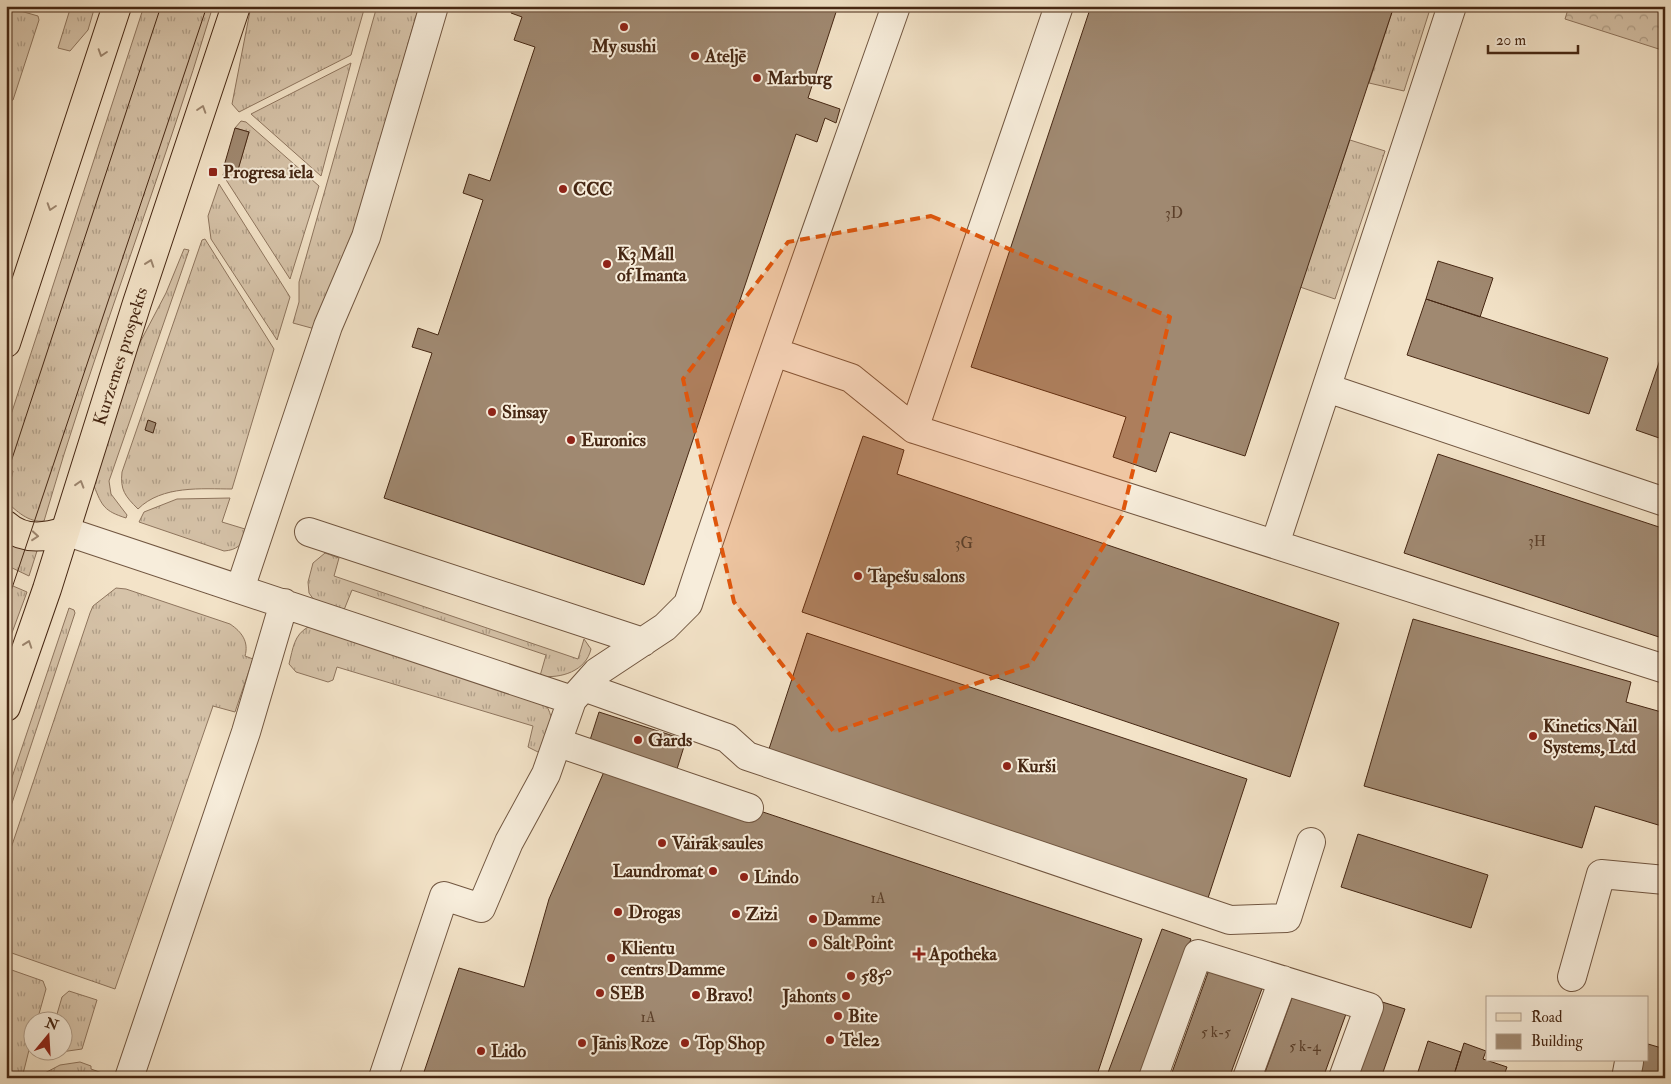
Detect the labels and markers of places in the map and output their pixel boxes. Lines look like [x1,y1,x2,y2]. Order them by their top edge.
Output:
marker: My sushi [618,21,630,33]
place label: My sushi [591,35,657,58]
place label: Ateljē [704,45,747,68]
marker: Ateljē [689,50,701,62]
place label: Marburg [766,67,833,90]
marker: Marburg [751,72,763,84]
place label: Progresa iela [223,161,314,184]
marker: Progresa iela [207,166,219,178]
place label: CCC [573,178,613,201]
marker: CCC [557,183,569,195]
place label: K3 Mall of Imanta [617,243,687,287]
marker: K3 Mall of Imanta [601,258,613,270]
place label: Sinsay [502,401,548,424]
marker: Sinsay [486,406,498,418]
place label: Euronics [581,429,646,452]
marker: Euronics [565,434,577,446]
place label: Tapešu salons [867,565,965,588]
marker: Tapešu salons [852,570,864,582]
place label: Kinetics Nail Systems, Ltd [1543,715,1638,759]
place label: Gards [648,729,692,752]
marker: Kinetics Nail Systems, Ltd [1527,730,1539,742]
marker: Gards [632,734,644,746]
place label: Kurši [1017,755,1056,778]
marker: Kurši [1001,760,1013,772]
place label: Vairāk saules [671,832,763,855]
marker: Vairāk saules [656,837,668,849]
place label: Laundromat [613,860,703,883]
marker: Laundromat [707,865,719,877]
place label: Lindo [754,866,799,889]
marker: Lindo [738,871,750,883]
place label: Drogas [628,901,680,924]
place label: Zizi [746,903,778,926]
marker: Drogas [612,906,624,918]
marker: Zizi [730,908,742,920]
place label: Damme [823,908,881,931]
marker: Damme [807,913,819,925]
place label: Salt Point [823,932,893,955]
place label: Klientu centrs Damme [621,937,725,981]
marker: Salt Point [807,937,819,949]
place label: Apotheka [928,943,997,966]
marker: Apotheka [913,948,925,960]
marker: Klientu centrs Damme [605,952,617,964]
place label: 585° [861,965,892,988]
marker: 585° [845,970,857,982]
place label: SEB [610,982,645,1005]
place label: Bravo! [706,984,753,1007]
place label: Jahonts [781,985,836,1008]
marker: SEB [594,987,606,999]
marker: Bravo! [690,989,702,1001]
marker: Jahonts [840,990,852,1002]
place label: Bite [848,1005,878,1028]
marker: Bite [832,1010,844,1022]
place label: Tele2 [839,1029,880,1052]
place label: Jānis Roze [591,1032,668,1055]
place label: Top Shop [694,1032,765,1055]
marker: Tele2 [824,1034,836,1046]
marker: Jānis Roze [576,1037,588,1049]
marker: Top Shop [679,1037,691,1049]
place label: Lido [491,1040,527,1063]
marker: Lido [475,1045,487,1057]

